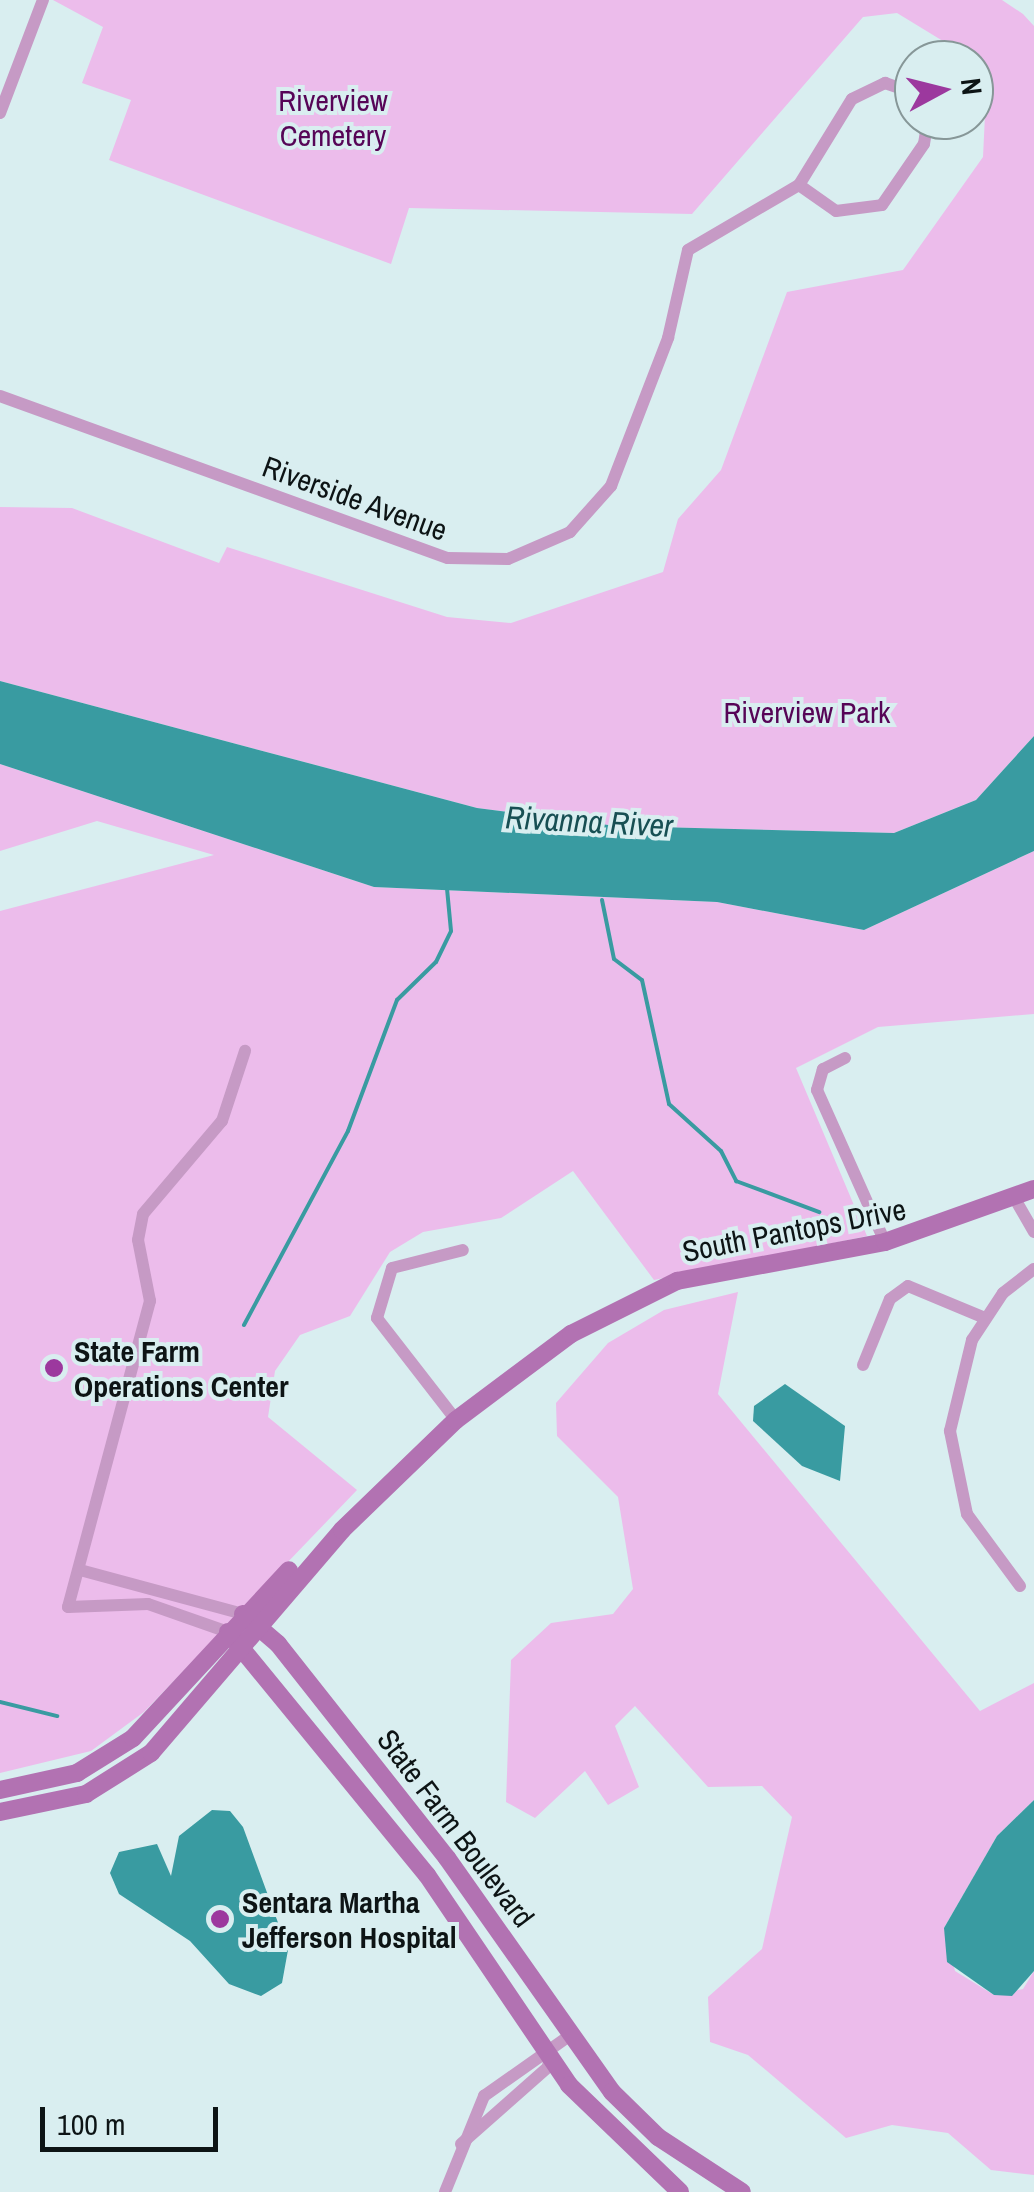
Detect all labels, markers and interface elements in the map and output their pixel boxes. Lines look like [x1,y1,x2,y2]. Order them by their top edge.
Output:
north arrow [894,40,994,140]
text: N [952,76,992,97]
park label: Riverview Cemetery [278,82,388,152]
street label: Riverside Avenue [257,448,453,548]
park label: Riverview Park [724,694,890,730]
water label: Rivanna River [504,798,674,846]
street label: South Pantops Drive [679,1191,909,1269]
place label: State Farm Operations Center [74,1333,289,1404]
marker: State Farm Operations Center [43,1357,65,1379]
street label: State Farm Boulevard [370,1722,542,1934]
place label: Sentara Martha Jefferson Hospital [242,1884,457,1954]
marker: Sentara Martha Jefferson Hospital [207,1906,233,1932]
scale bar [45,2087,222,2149]
text: 100 m [57,2104,125,2144]

